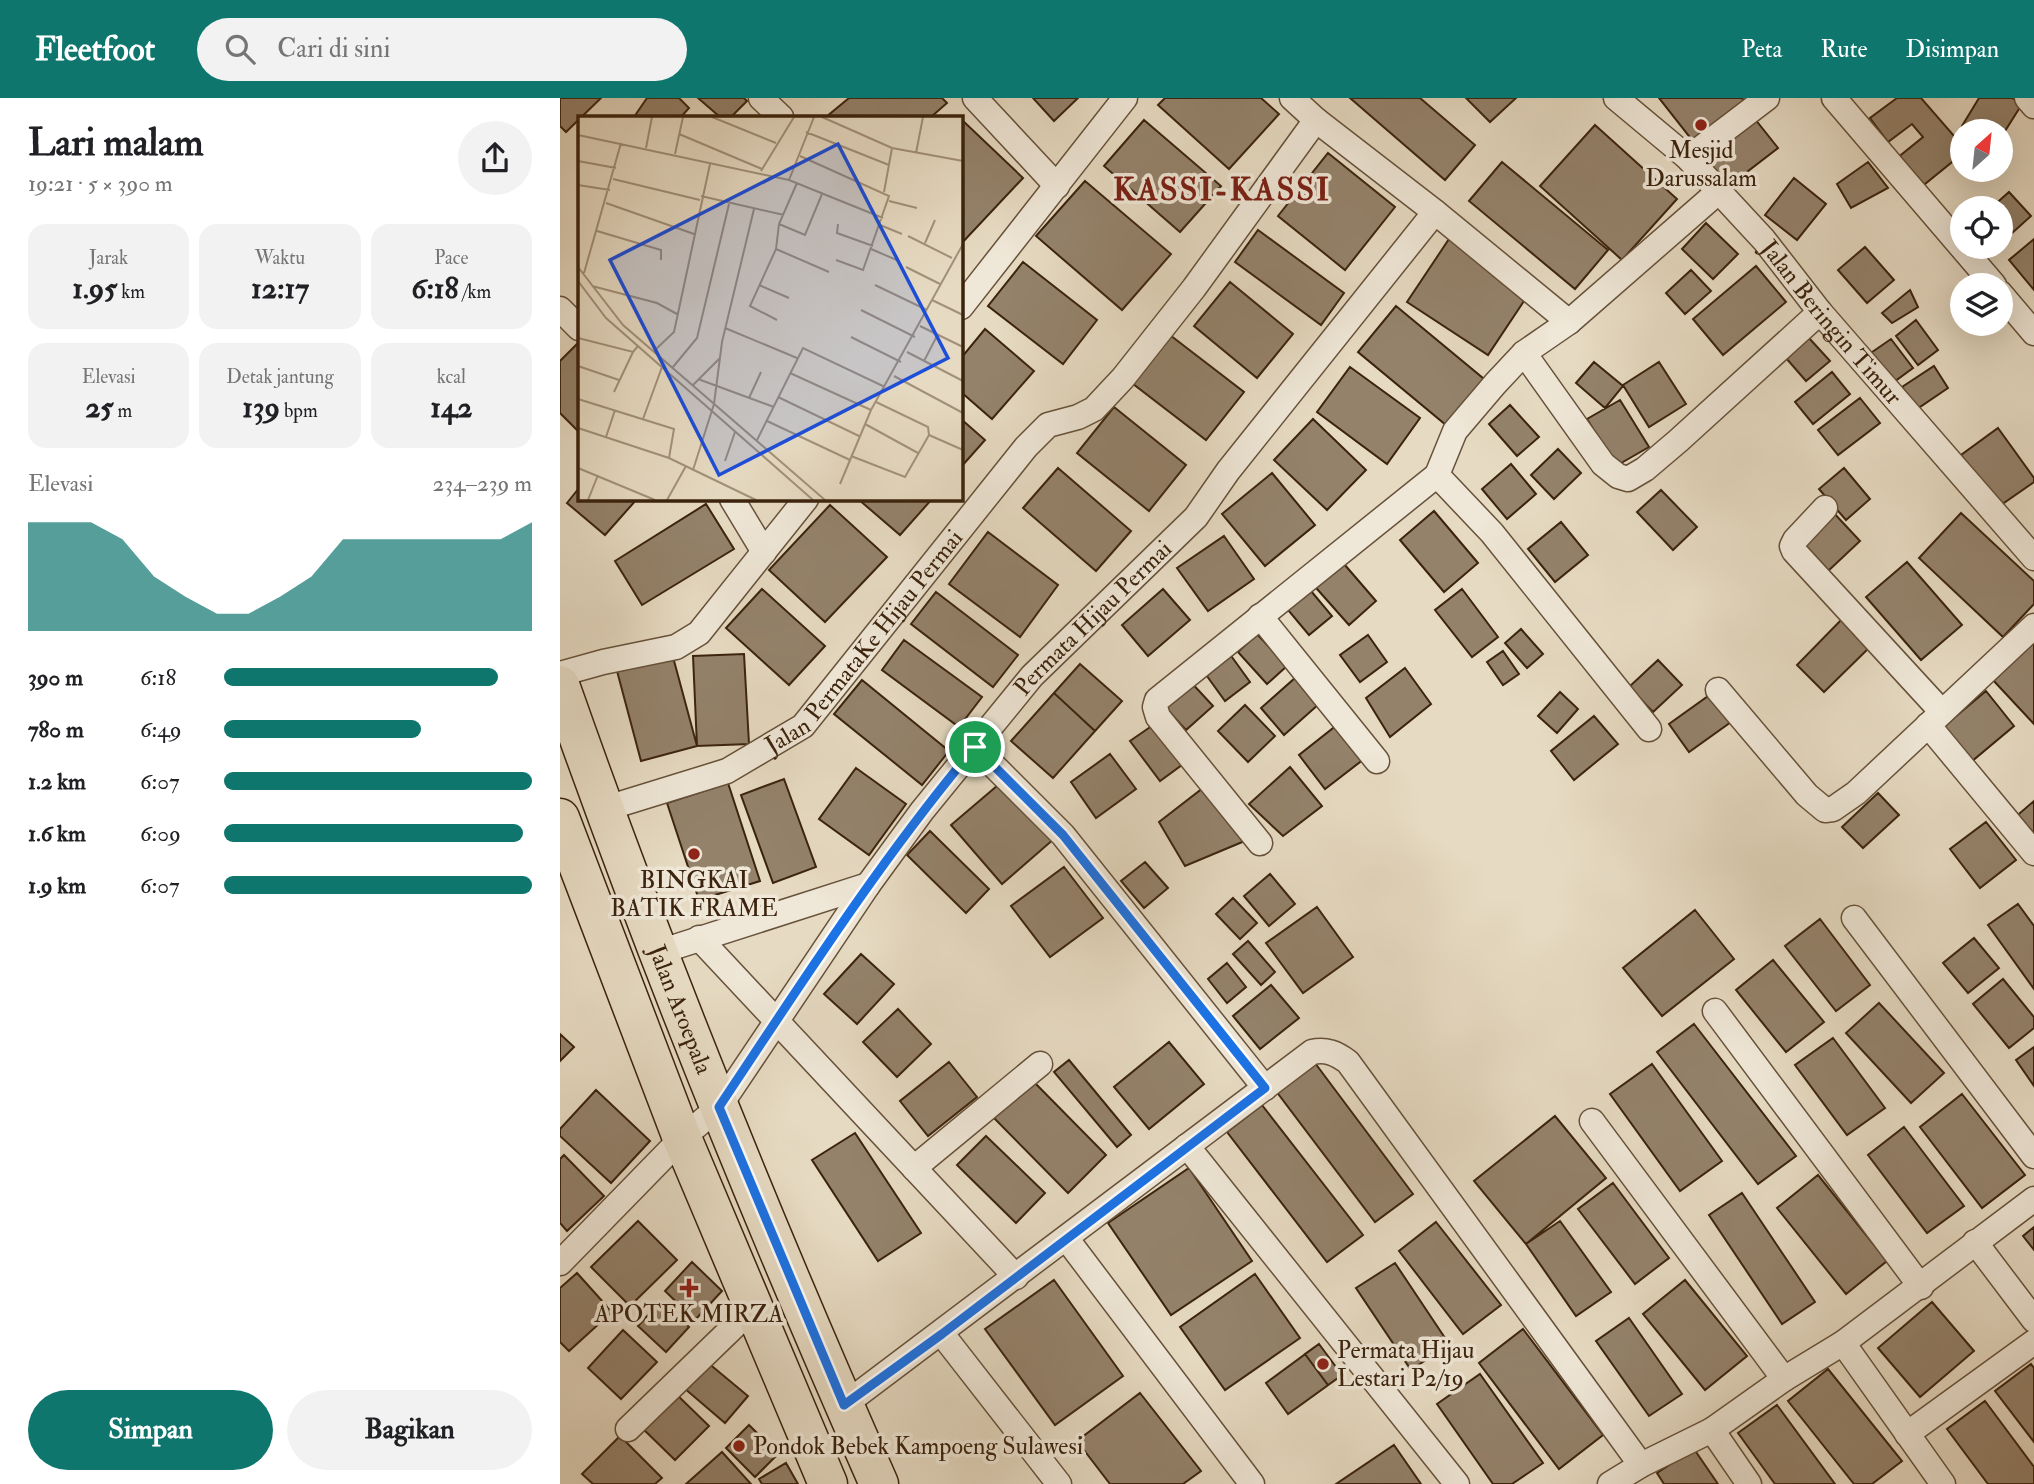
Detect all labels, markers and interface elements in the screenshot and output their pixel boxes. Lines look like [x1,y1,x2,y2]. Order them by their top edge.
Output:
search box [197,18,687,81]
text: Fleetfoot [35,29,155,70]
icon: search [221,30,259,68]
text: Cari di sini [277,33,390,65]
text: Peta [1741,34,1782,65]
text: Rute [1820,34,1868,65]
text: Disimpan [1906,34,1999,65]
inset map [578,116,962,500]
marker: Mesjid Darussalam [1693,117,1709,133]
text: Lari malam [28,119,203,167]
north arrow [1950,119,2012,182]
map controls [1950,119,2013,336]
button: share [458,121,532,195]
place label: Mesjid Darussalam [1645,135,1757,194]
text: 19:21 · 5 × 390 m [28,169,173,198]
district label: KASSI-KASSI [1113,170,1331,210]
button: locate [1950,196,2013,259]
street label: Jalan Beringin Timur [1753,233,1909,412]
text: Jarak [89,246,128,270]
text: Waktu [255,246,305,270]
text: Pace [434,246,468,270]
text: 1.95 [72,270,117,307]
text: 12:17 [251,270,309,307]
text: 6:18 [411,270,459,307]
button: layers [1950,273,2013,336]
text: km [117,280,145,304]
text: /km [459,280,491,304]
text: Elevasi [82,365,136,389]
text: Detak jantung [226,365,334,389]
text: kcal [437,365,466,389]
text: 25 [85,389,113,426]
text: 139 [242,389,280,426]
text: 142 [430,389,472,426]
text: m [113,399,132,423]
text: bpm [280,399,318,423]
text: Elevasi [28,469,93,498]
text: 234–239 m [433,469,532,498]
street label: Jalan PermataKe Hijau Permai [759,523,970,761]
street label: Permata Hijau Permai [1007,534,1179,702]
text: 390 m [28,663,83,692]
text: 6:18 [140,663,176,692]
text: 780 m [28,715,84,744]
text: 6:49 [140,715,181,744]
pin [945,717,1005,777]
icon: arrive [956,728,994,766]
text: 1.2 km [28,767,86,796]
text: 6:07 [140,767,180,796]
text: 1.6 km [28,819,86,848]
text: 6:09 [140,819,181,848]
marker: BINGKAI BATIK FRAME [686,846,702,862]
place label: BINGKAI BATIK FRAME [610,865,778,924]
text: 1.9 km [28,871,86,900]
text: 6:07 [140,871,180,900]
street label: Jalan Aroepala [641,939,720,1080]
marker: APOTEK MIRZA [681,1280,697,1296]
place label: APOTEK MIRZA [593,1299,784,1330]
place label: Permata Hijau Lestari P2/19 [1337,1335,1474,1394]
marker: Permata Hijau Lestari P2/19 [1315,1356,1331,1372]
button: Simpan [28,1390,273,1470]
button: Bagikan [287,1390,532,1470]
place label: Pondok Bebek Kampoeng Sulawesi [753,1431,1083,1462]
marker: Pondok Bebek Kampoeng Sulawesi [731,1438,747,1454]

